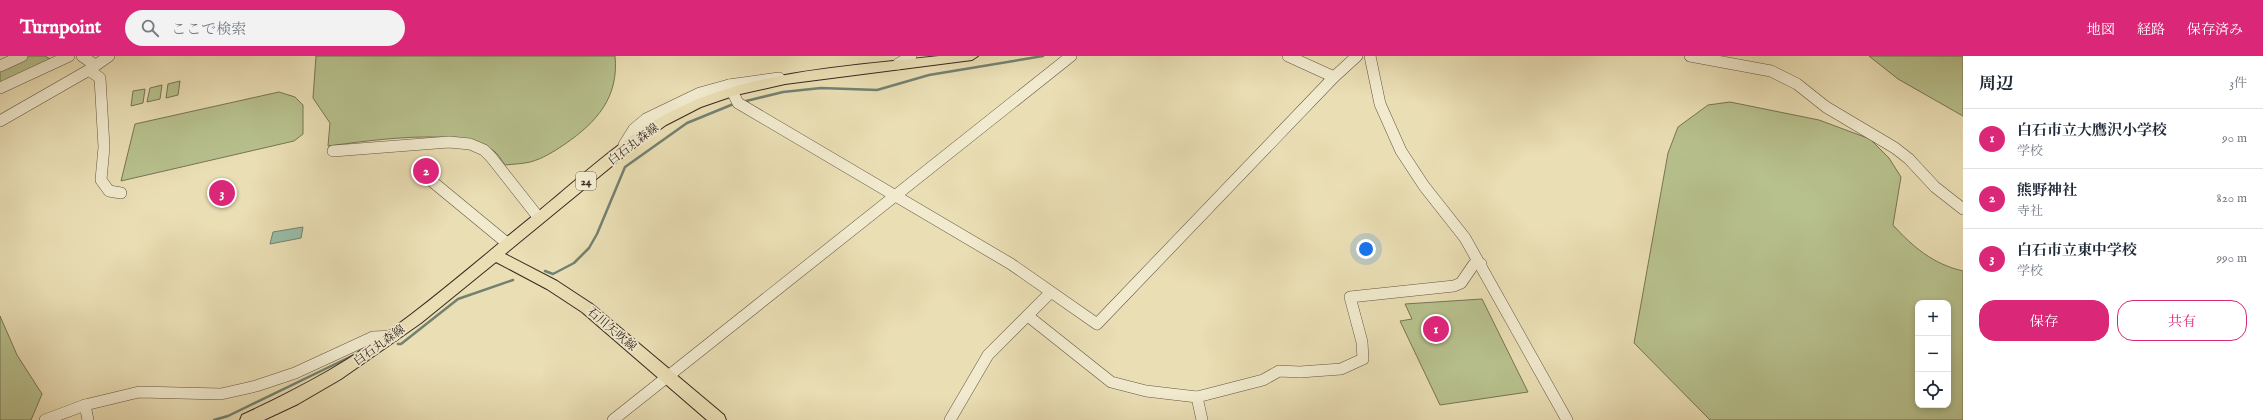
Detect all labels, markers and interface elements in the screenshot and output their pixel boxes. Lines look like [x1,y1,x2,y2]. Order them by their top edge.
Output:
search box [125,10,405,46]
text: Turnpoint [20,16,101,40]
icon: search [139,17,161,39]
text: ここで検索 [171,20,246,39]
text: 地図 [2087,21,2115,39]
text: 経路 [2137,21,2165,39]
text: 保存済み [2187,21,2243,39]
text: 周辺 [1979,74,2013,95]
text: 3件 [2229,75,2247,92]
street label: 白石丸森線 [605,120,662,168]
text: 白石市立大鷹沢小学校 [2017,121,2167,140]
text: 1 [1990,130,1994,147]
text: 90 m [2222,130,2247,147]
text: 学校 [2017,143,2043,160]
pin: 2 [413,156,439,186]
road number: 24 [576,172,596,190]
pin: 3 [209,178,235,208]
text: 熊野神社 [2017,181,2077,200]
text: 2 [1989,190,1995,207]
text: 820 m [2217,190,2247,207]
text: 寺社 [2017,203,2043,220]
your location [1356,239,1376,259]
text: 白石市立東中学校 [2017,241,2137,260]
text: 3 [1990,250,1994,267]
text: 990 m [2216,250,2247,267]
text: 学校 [2017,263,2043,280]
map controls [1915,300,1951,408]
button: + [1915,300,1951,336]
button: 保存 [1979,300,2109,341]
button: 共有 [2117,300,2247,341]
street label: 石川矢吹線 [584,304,639,354]
pin: 1 [1423,314,1449,344]
street label: 白石丸森線 [351,322,408,369]
button: − [1915,336,1951,372]
button: locate [1915,372,1951,408]

